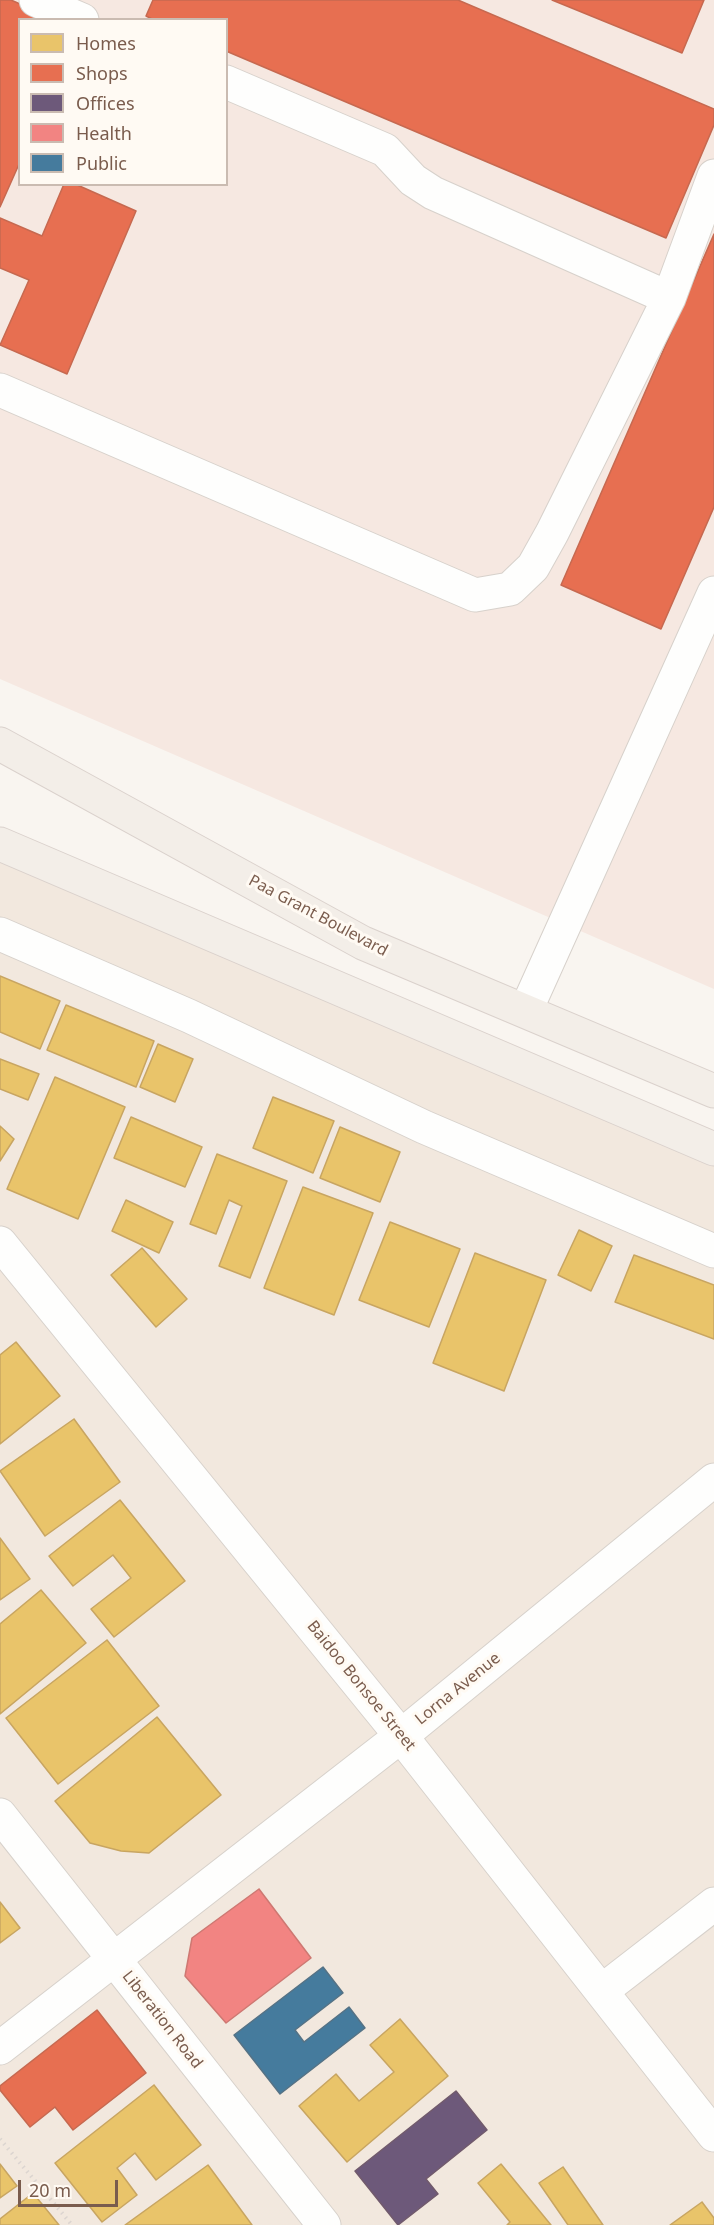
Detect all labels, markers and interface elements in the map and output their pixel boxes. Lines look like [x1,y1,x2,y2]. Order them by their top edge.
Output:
legend [18,18,228,186]
text: Homes [76,31,136,55]
text: Shops [76,61,128,85]
text: Offices [76,91,135,115]
text: Health [76,121,132,145]
text: Public [76,151,127,175]
street label: Paa Grant Boulevard [245,871,391,961]
street label: Baidoo Bonsoe Street [303,1617,419,1755]
street label: Lorna Avenue [412,1649,504,1729]
street label: Liberation Road [118,1967,206,2073]
scale bar [21,2168,122,2206]
text: 20 m [29,2178,71,2202]

